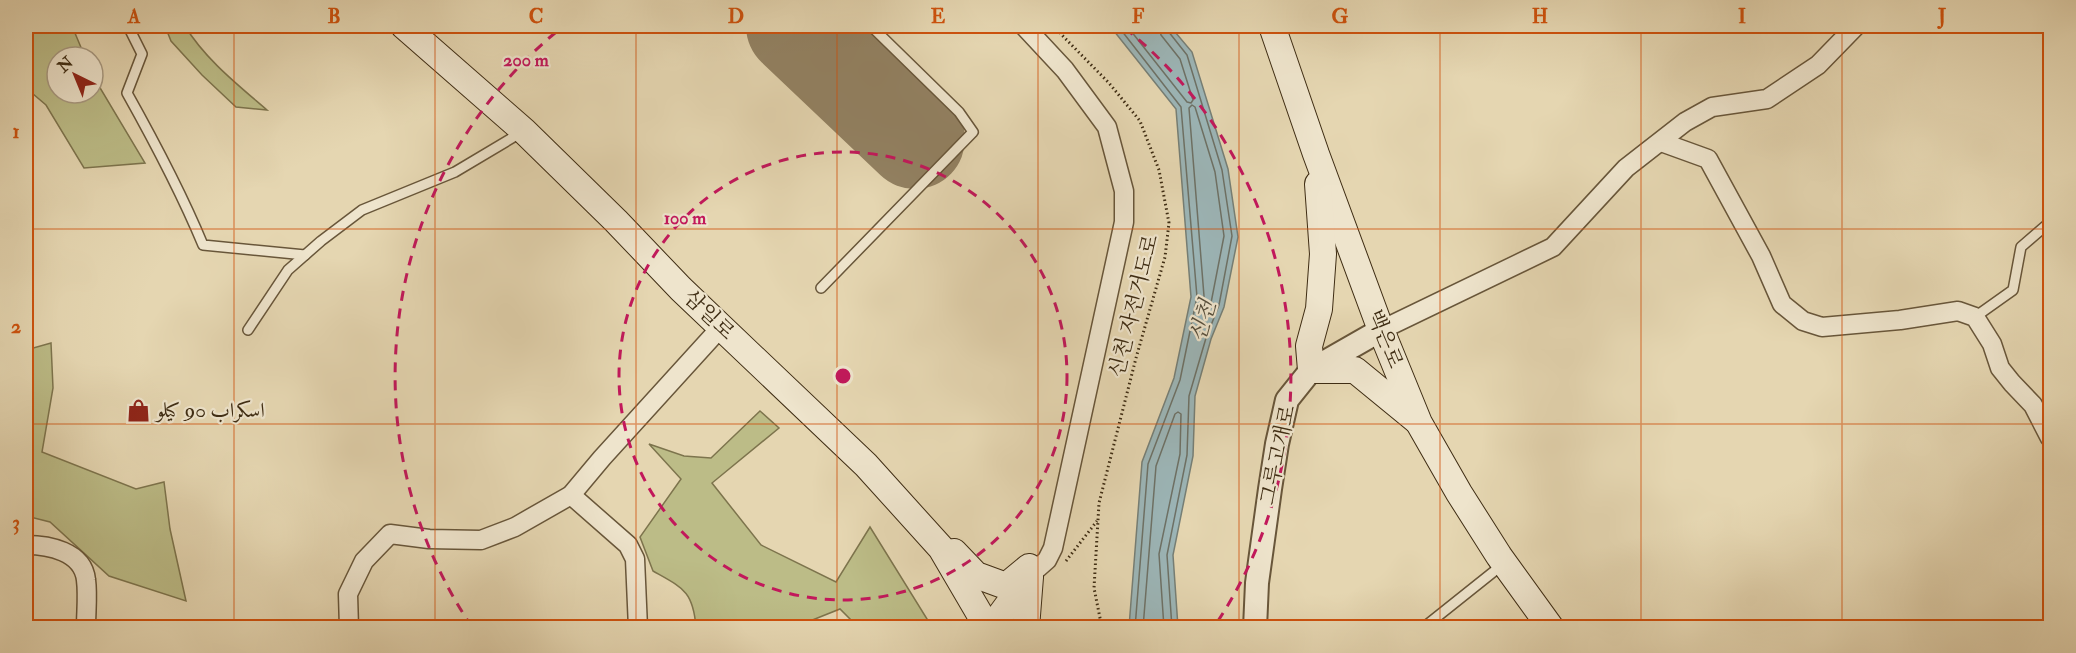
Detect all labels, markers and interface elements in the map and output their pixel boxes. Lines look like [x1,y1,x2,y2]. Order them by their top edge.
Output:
text: A [127,4,141,29]
text: B [327,4,341,29]
text: C [529,4,543,29]
text: D [728,4,744,29]
text: E [931,4,946,29]
text: F [1132,4,1145,29]
text: G [1332,4,1349,29]
text: H [1532,4,1548,29]
text: I [1738,4,1746,29]
text: J [1937,4,1946,29]
north arrow [45,45,105,105]
text: 200 m [503,49,550,72]
text: N [53,52,78,78]
text: 1 [12,119,20,144]
text: 100 m [664,207,707,230]
street label: 신천 자전거도로 [1103,232,1165,380]
street label: 삼일로 [678,284,740,346]
water label: 신천 [1184,295,1223,345]
street label: 백은로 [1361,306,1409,372]
text: 2 [11,314,21,339]
centre of rings [833,366,853,386]
shop icon: اسكراب 90 كيلو [125,397,151,423]
place label: اسكراب 90 كيلو [154,397,265,424]
street label: 그루고개로 [1254,403,1302,507]
text: 3 [12,510,20,535]

